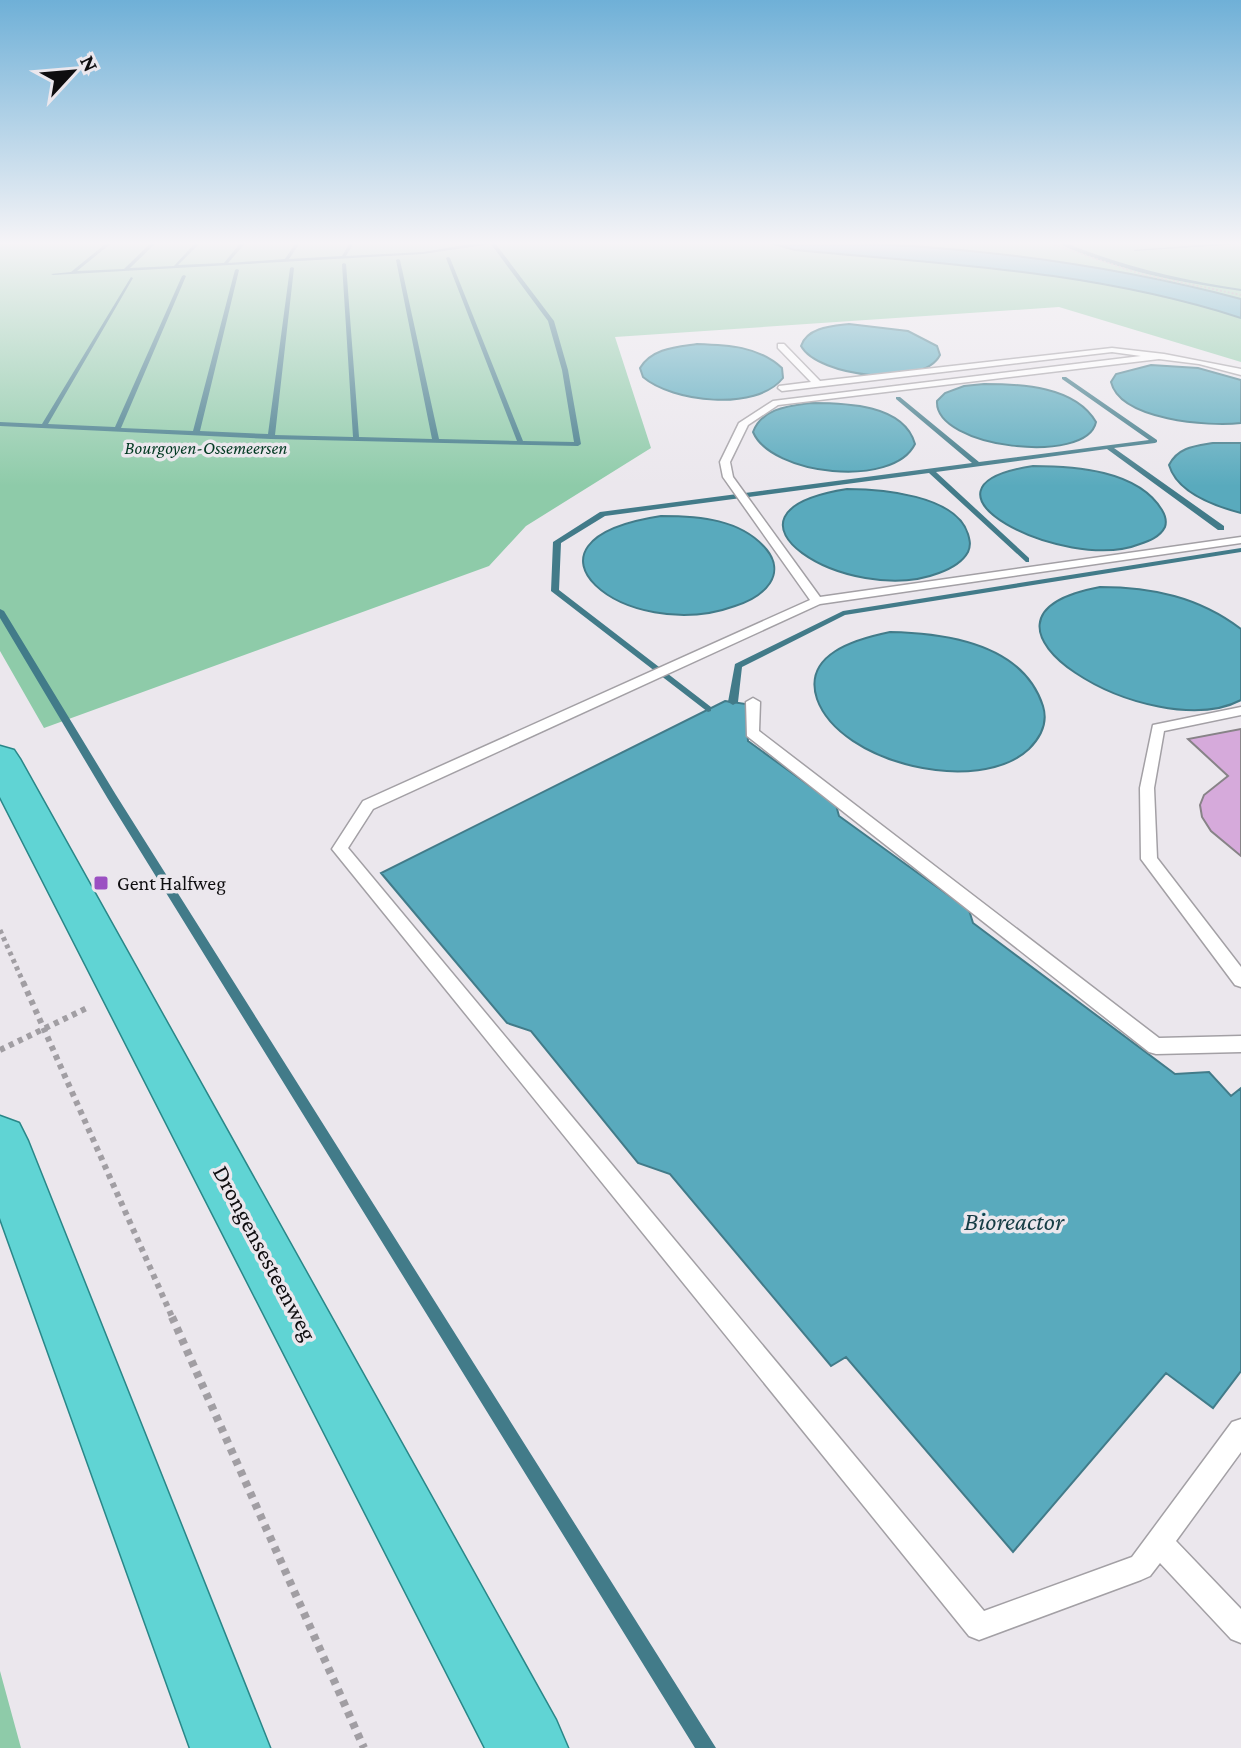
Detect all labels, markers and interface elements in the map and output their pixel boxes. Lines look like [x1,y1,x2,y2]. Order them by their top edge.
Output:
north arrow [32,32,112,112]
text: N [75,51,104,76]
park label: Bourgoyen-Ossemeersen [125,438,287,458]
place label: Gent Halfweg [117,872,226,895]
marker: Gent Halfweg [92,874,110,892]
street label: Drongensesteenweg [208,1161,323,1345]
water label: Bioreactor [964,1207,1065,1236]

